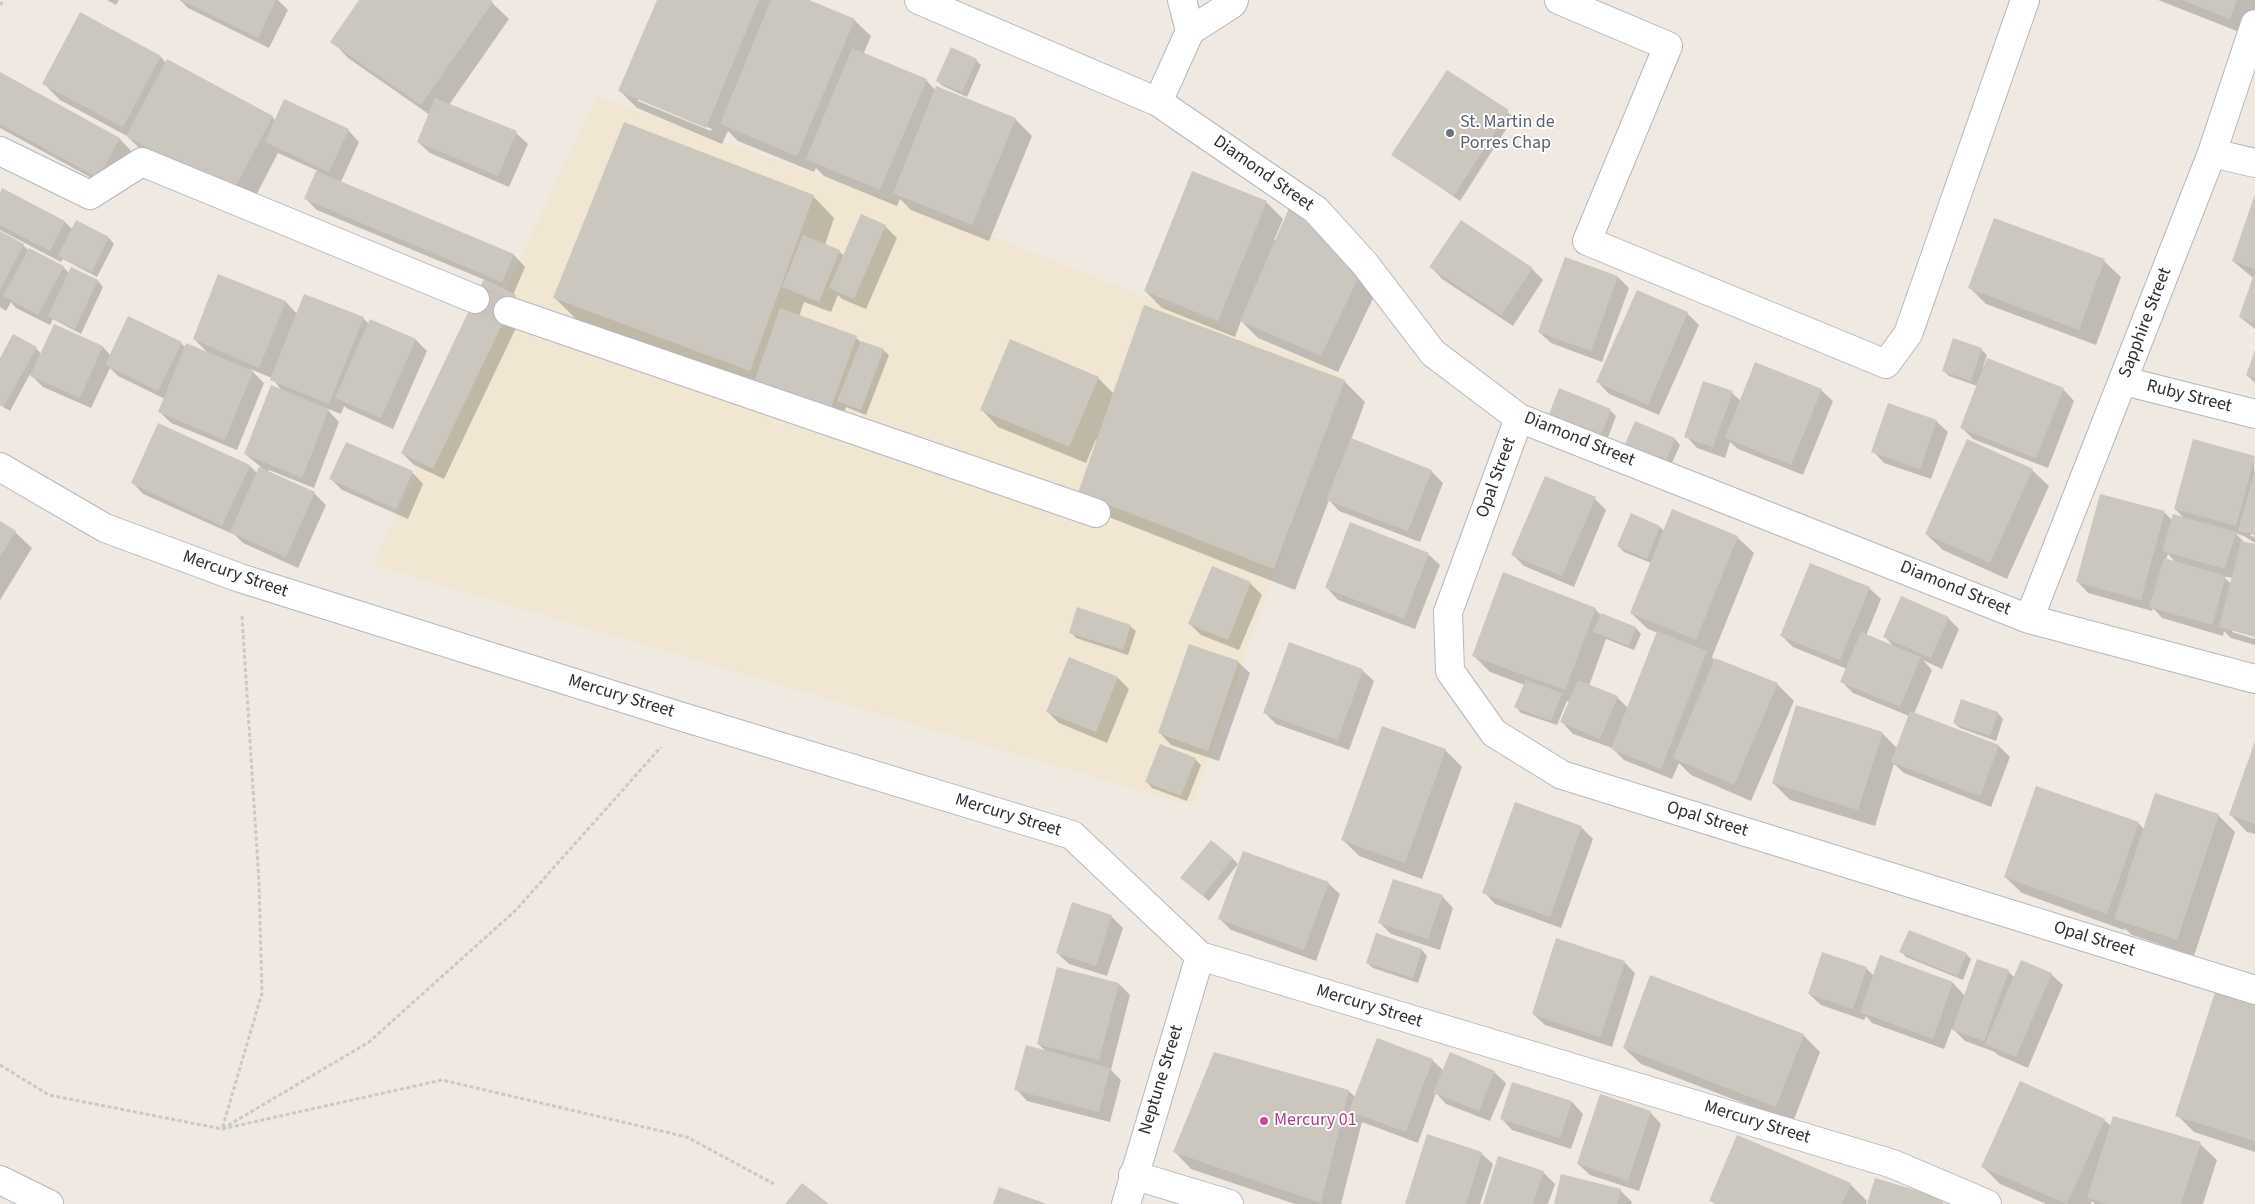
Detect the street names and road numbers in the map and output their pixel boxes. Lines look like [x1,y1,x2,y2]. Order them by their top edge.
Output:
street label: Diamond Street [1209,131,1317,217]
street label: Sapphire Street [2115,265,2177,381]
street label: Ruby Street [2144,376,2234,418]
street label: Diamond Street [1520,408,1638,472]
street label: Opal Street [1472,435,1522,521]
street label: Mercury Street [180,547,290,603]
street label: Diamond Street [1896,557,2014,621]
street label: Mercury Street [565,671,677,723]
street label: Mercury Street [952,790,1064,842]
street label: Opal Street [1664,797,1750,843]
street label: Opal Street [2051,917,2137,963]
street label: Mercury Street [1313,981,1425,1033]
street label: Neptune Street [1135,1023,1189,1137]
street label: Mercury Street [1701,1097,1813,1149]

